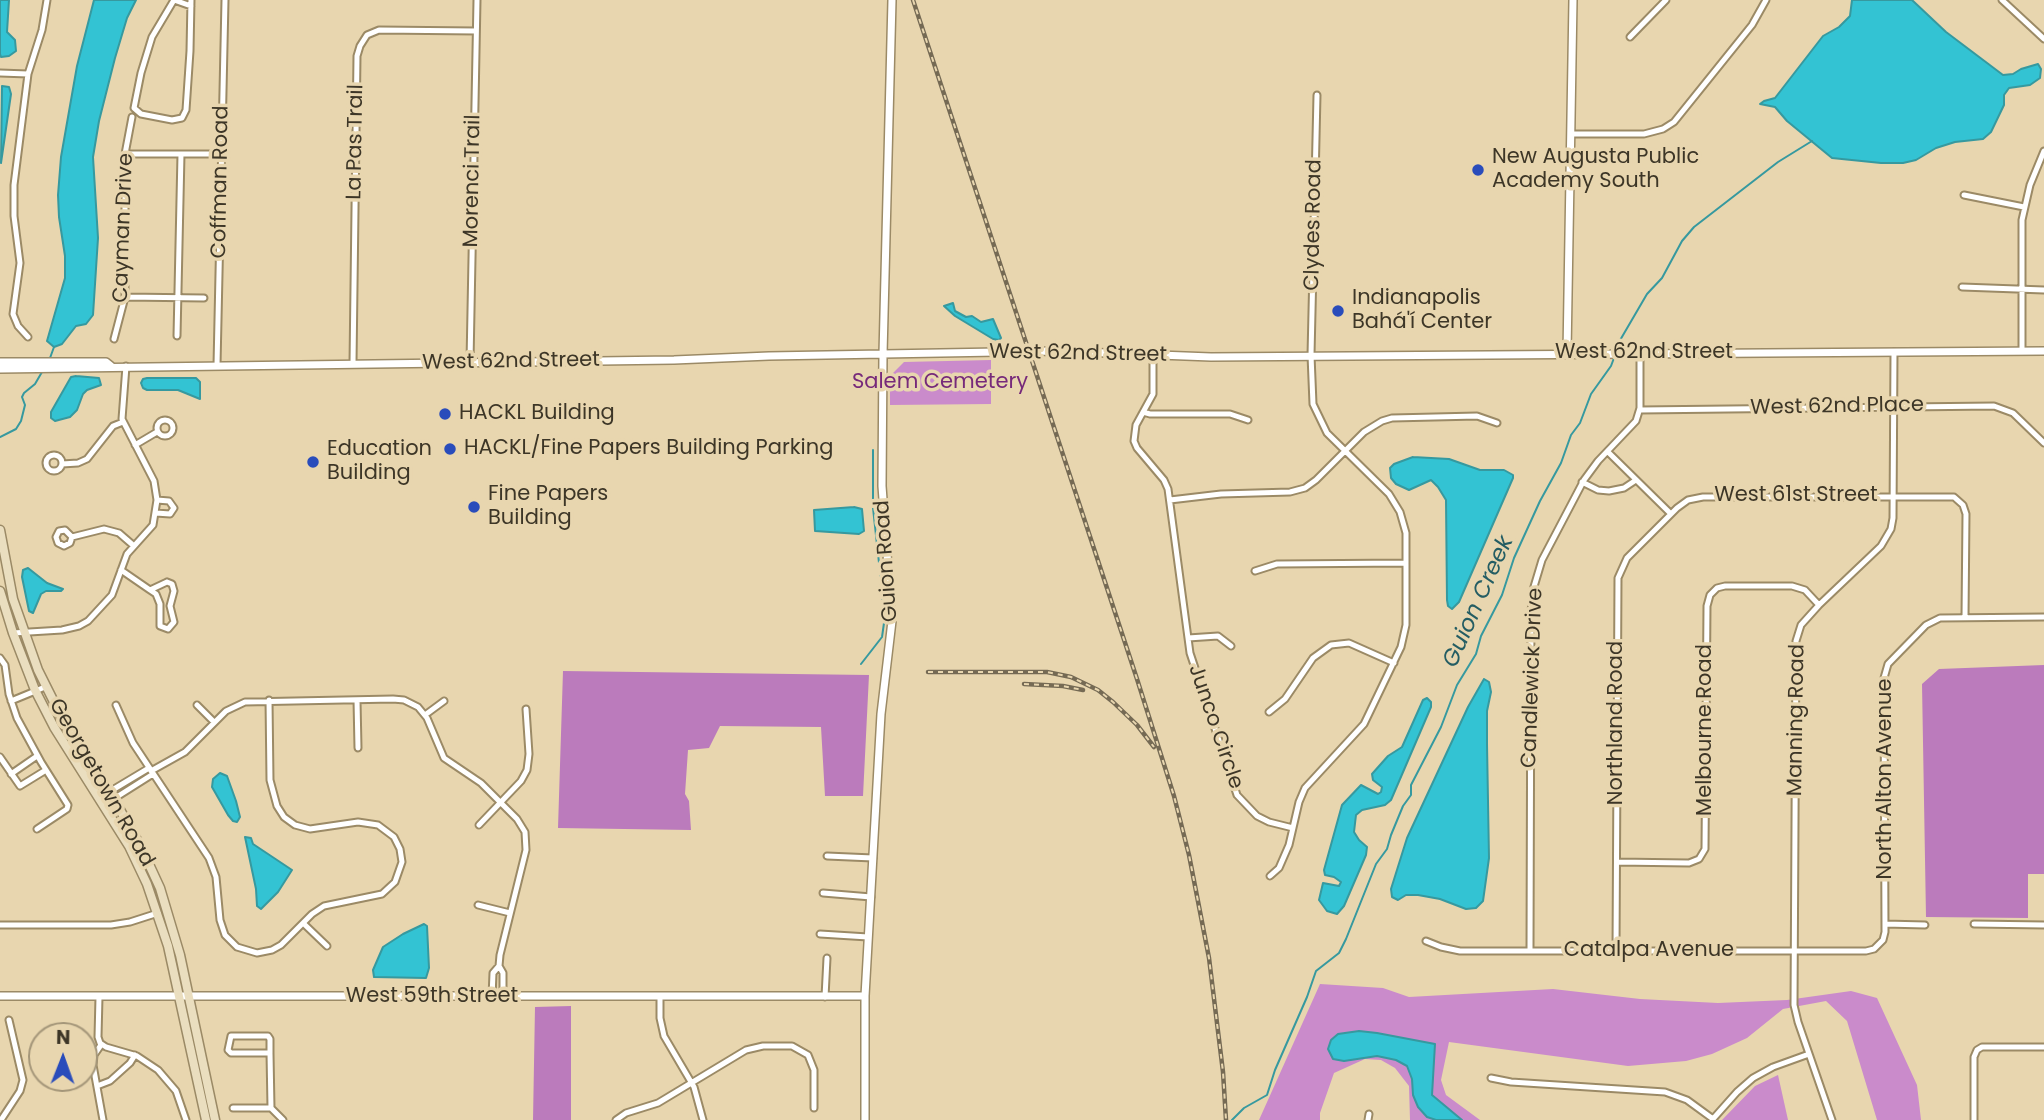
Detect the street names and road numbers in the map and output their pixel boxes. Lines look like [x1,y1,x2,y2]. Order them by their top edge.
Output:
street label: La Pas Trail [342,84,370,200]
street label: Coffman Road [207,105,235,259]
street label: Morenci Trail [459,114,487,248]
street label: Cayman Drive [109,153,139,303]
street label: Clydes Road [1300,159,1328,291]
street label: West 62nd Street [989,340,1167,368]
street label: West 62nd Street [1555,340,1733,366]
street label: West 62nd Street [422,348,600,376]
street label: West 62nd Place [1750,393,1924,421]
street label: West 61st Street [1714,483,1878,509]
street label: Guion Road [870,499,904,623]
street label: Candlewick Drive [1517,587,1549,769]
street label: Northland Road [1604,641,1630,805]
street label: Melbourne Road [1693,644,1719,816]
street label: Manning Road [1783,644,1811,796]
street label: Junco Circle [1182,661,1248,793]
street label: North Alton Avenue [1873,678,1899,880]
street label: Georgetown Road [43,695,159,871]
street label: Catalpa Avenue [1564,938,1734,964]
street label: West 59th Street [346,984,518,1010]

